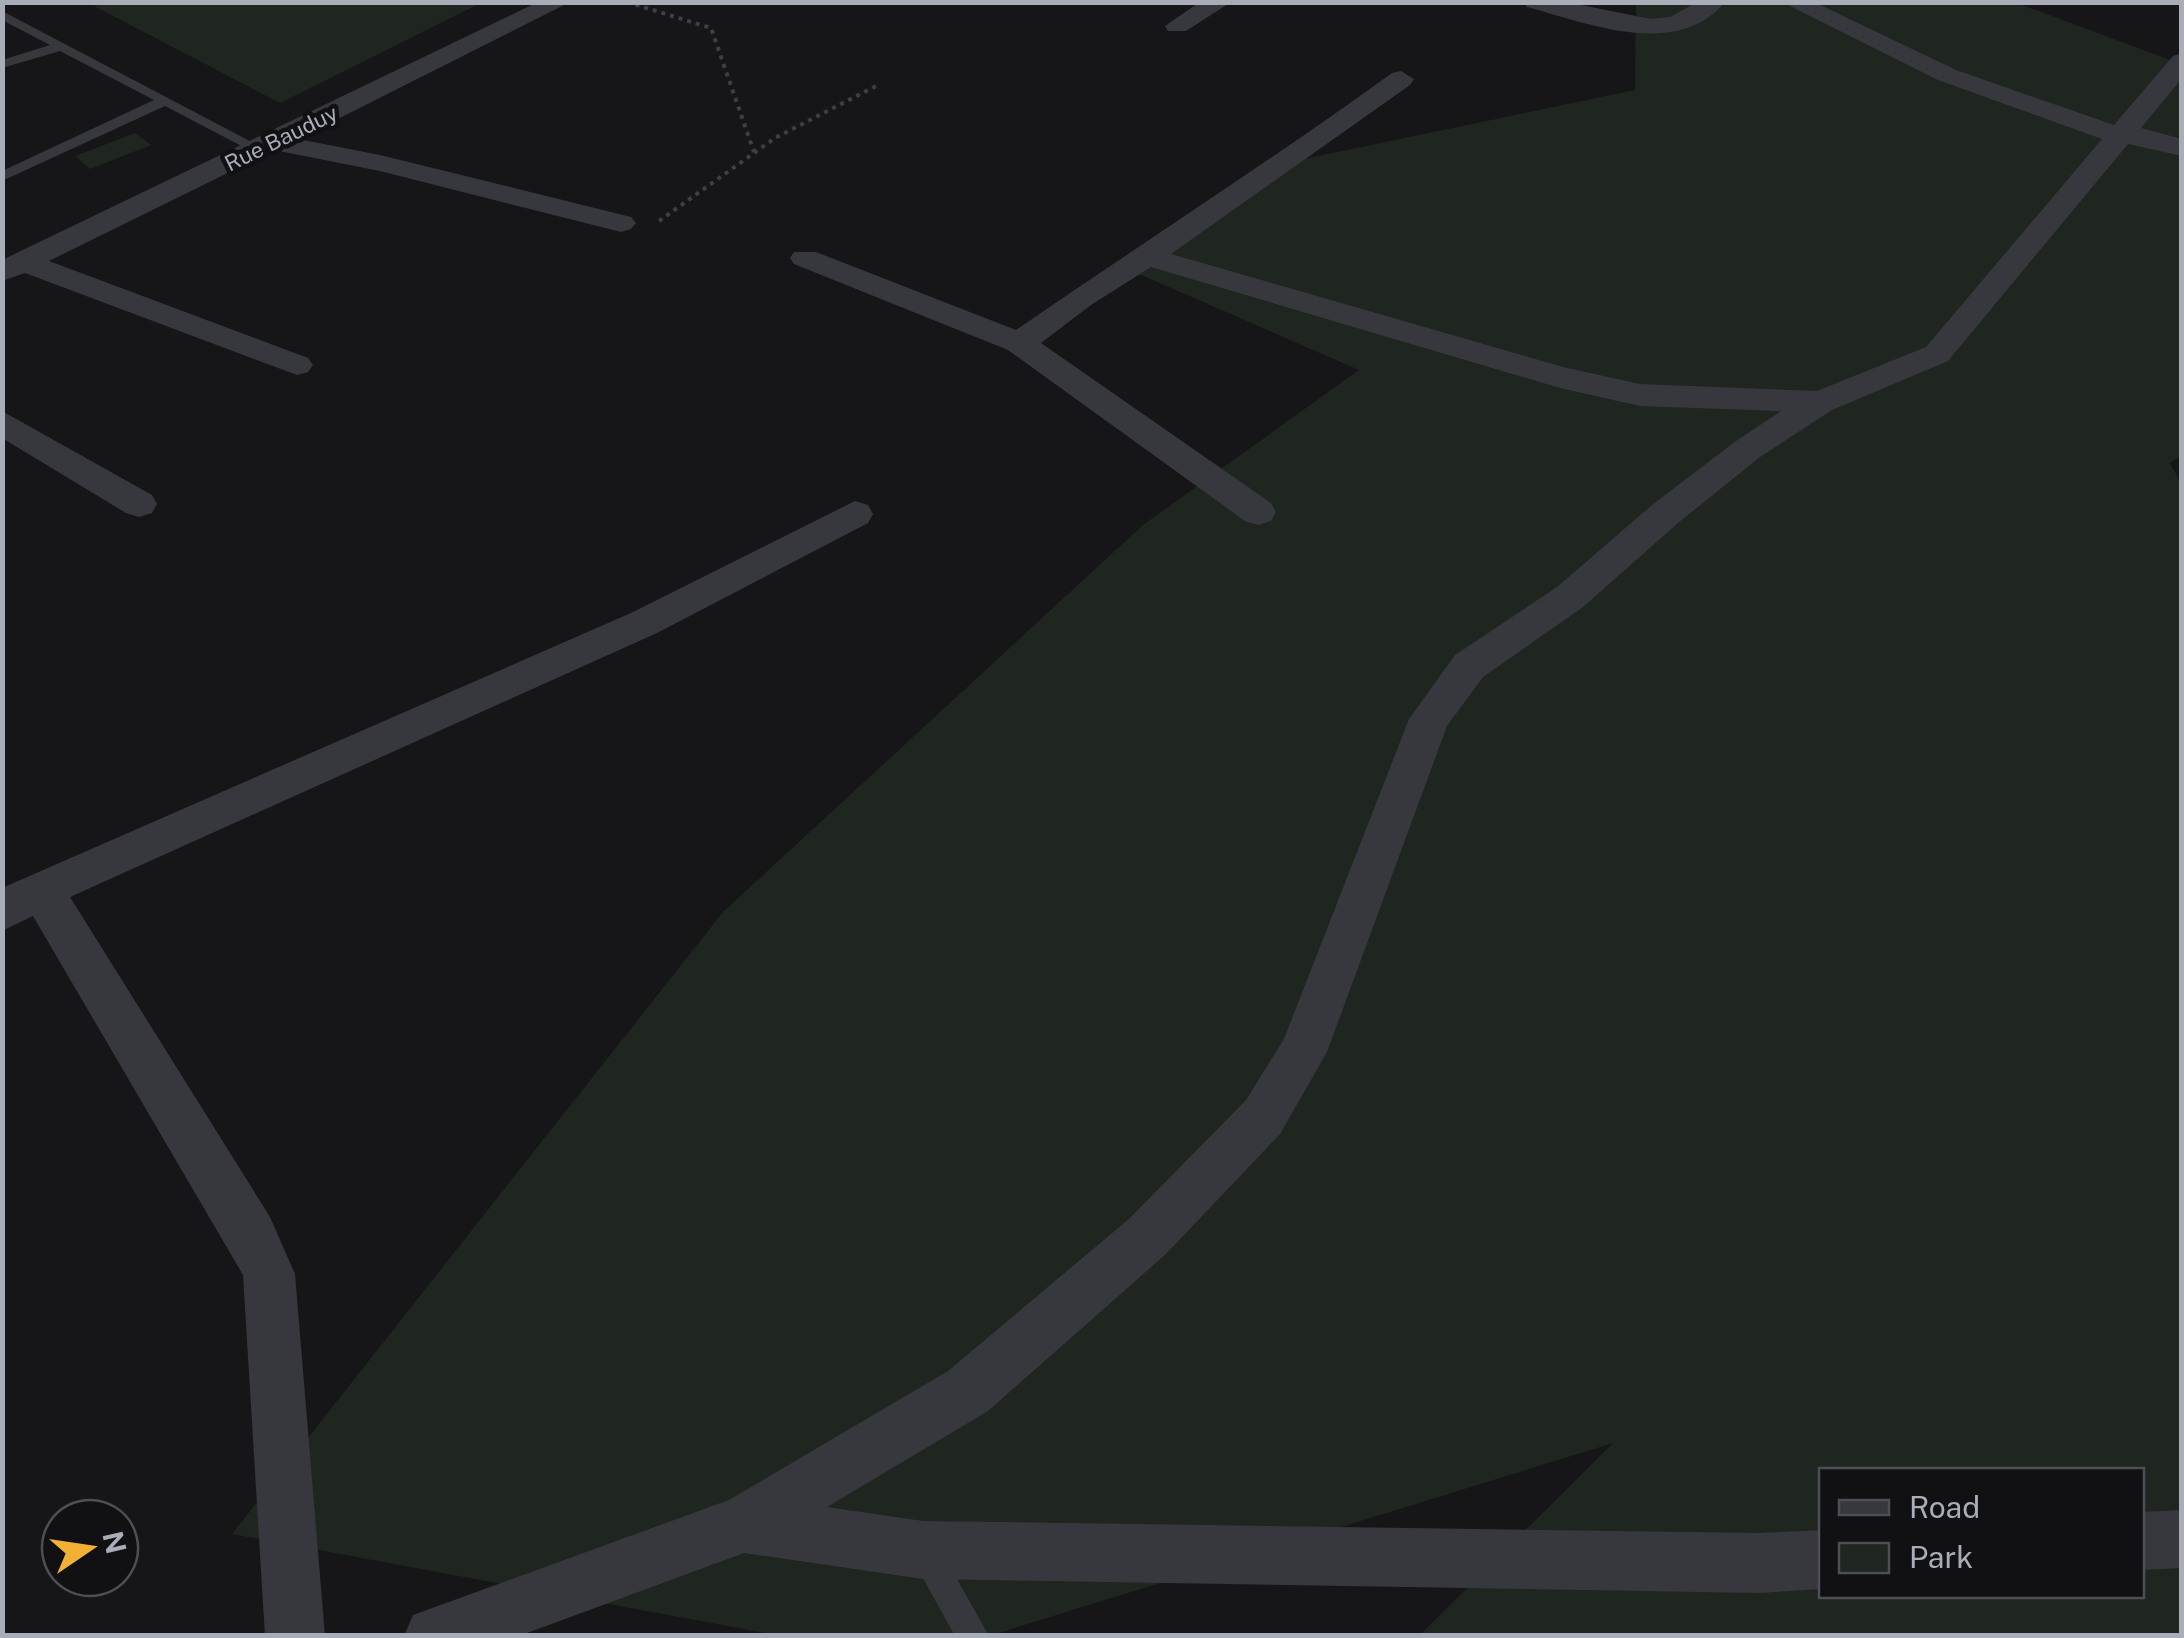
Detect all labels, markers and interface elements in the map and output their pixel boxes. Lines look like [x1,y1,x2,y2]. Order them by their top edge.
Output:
street label: Rue Bauduy [220,99,342,177]
legend [1819,1468,2144,1598]
text: Road [1909,1489,1980,1525]
north arrow [40,1498,140,1598]
text: N [96,1528,133,1557]
text: Park [1909,1539,1973,1575]

